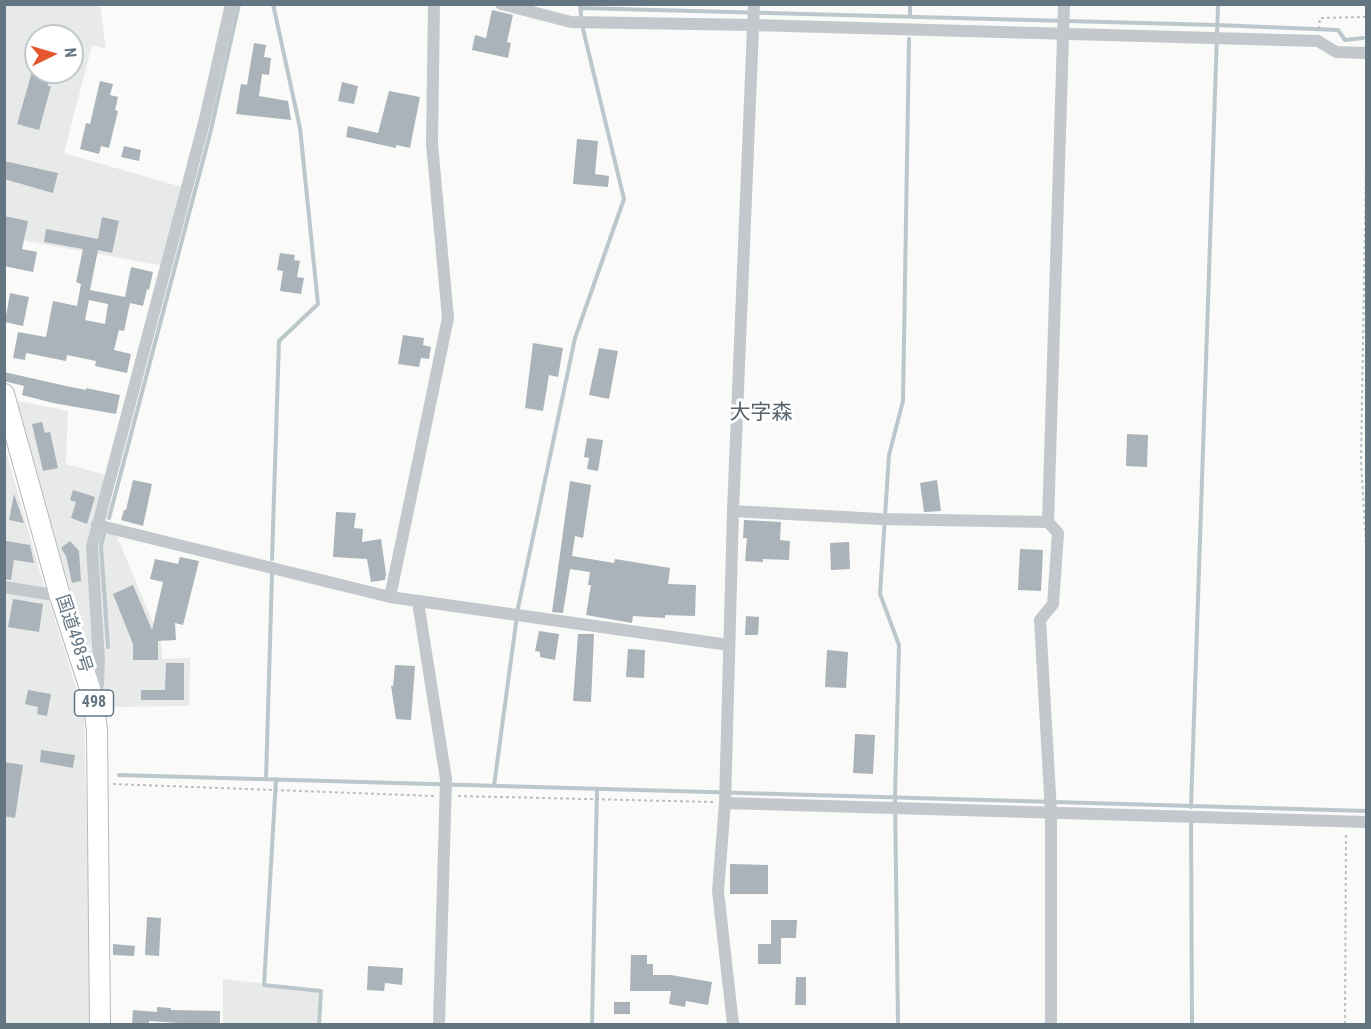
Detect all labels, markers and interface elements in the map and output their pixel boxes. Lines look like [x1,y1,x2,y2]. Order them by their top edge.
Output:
north arrow [24,24,84,84]
text: N [61,47,80,58]
district label: 大字森 [730,401,792,427]
street label: 国道498号 [50,592,96,676]
road number: 498 [74,690,113,716]

